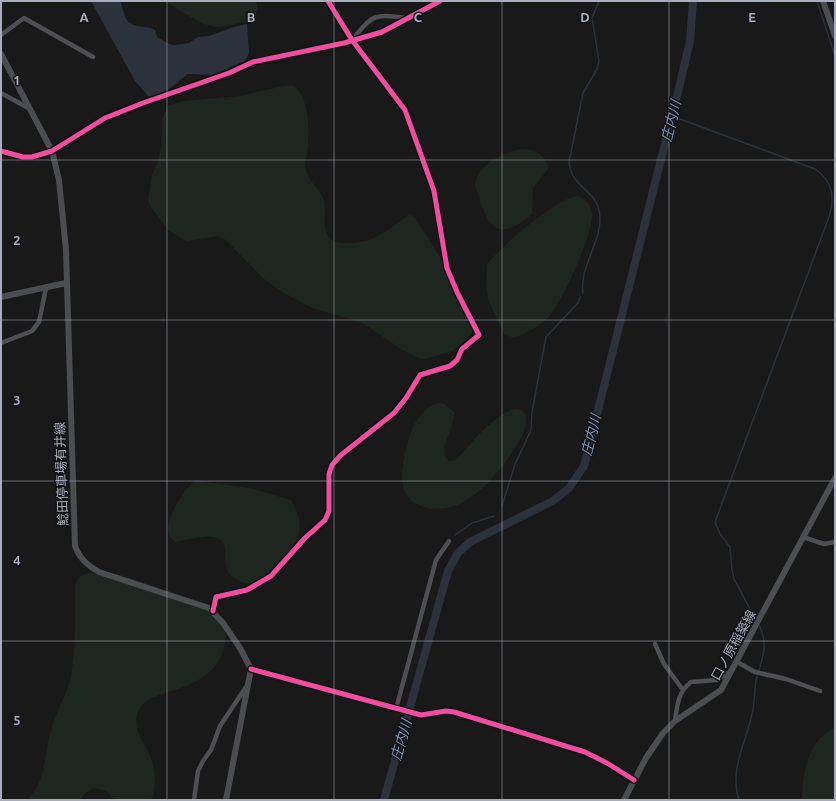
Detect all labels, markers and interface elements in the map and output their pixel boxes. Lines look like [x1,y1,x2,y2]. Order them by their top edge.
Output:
text: A [79,10,89,24]
text: B [247,10,256,24]
text: C [414,10,423,24]
text: D [580,10,590,24]
text: E [748,10,756,24]
text: 1 [13,73,21,87]
water label: 庄内川 [658,97,684,143]
text: 2 [13,233,21,247]
text: 3 [13,393,21,407]
water label: 庄内川 [578,411,604,457]
street label: 鯰田停車場有井線 [52,422,70,526]
text: 4 [13,553,21,567]
street label: 口ノ原稲築線 [708,607,758,683]
text: 5 [13,713,21,727]
water label: 庄内川 [388,716,415,762]

